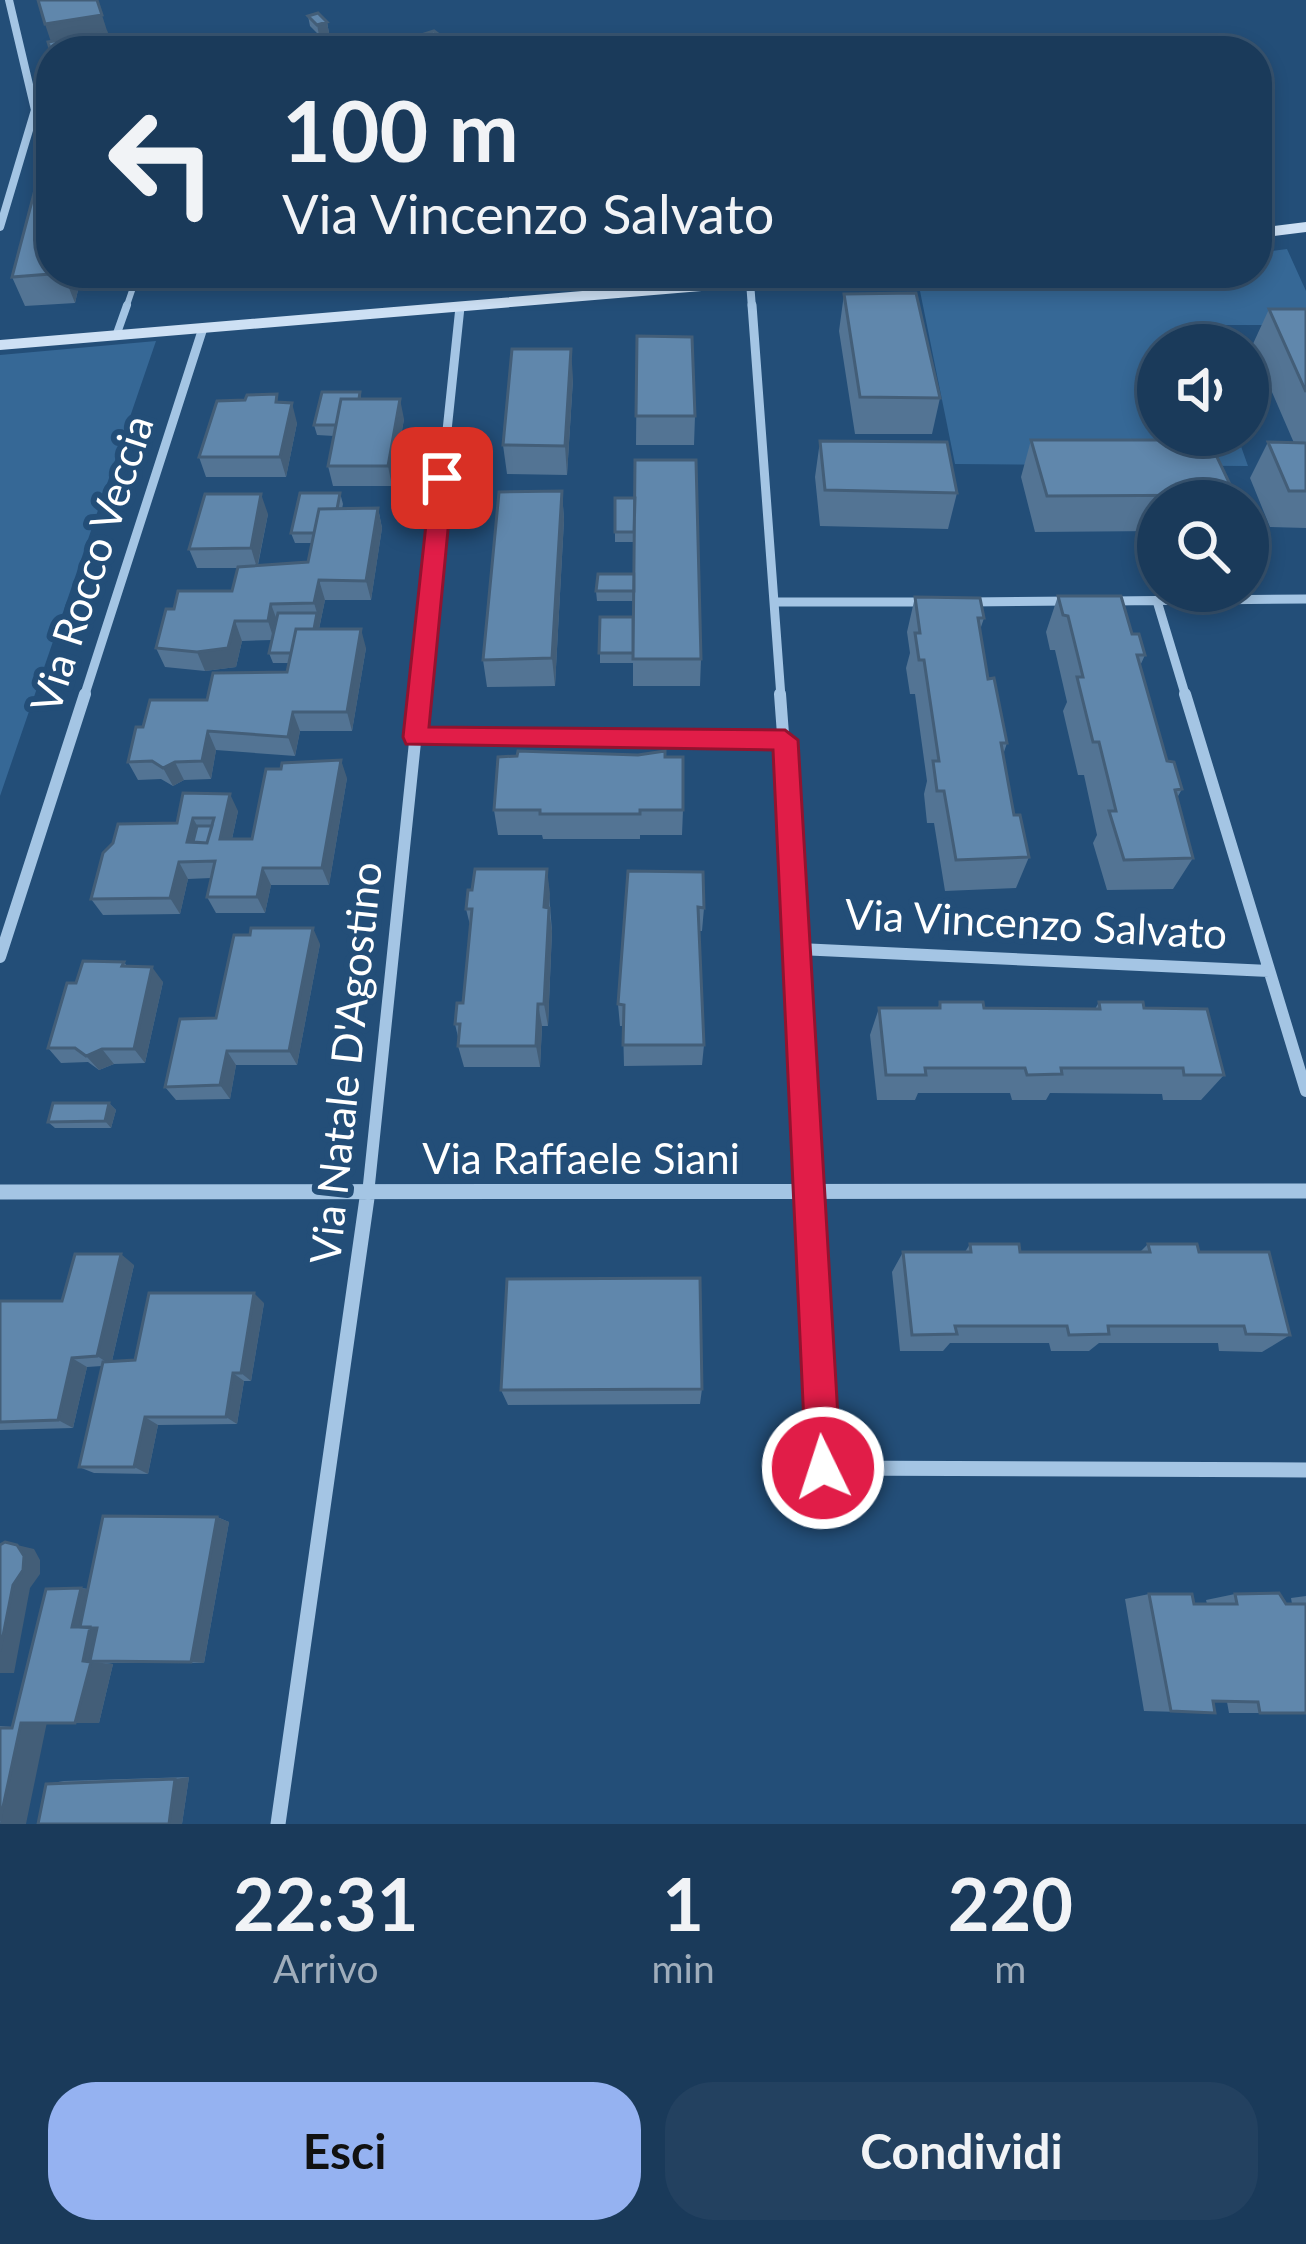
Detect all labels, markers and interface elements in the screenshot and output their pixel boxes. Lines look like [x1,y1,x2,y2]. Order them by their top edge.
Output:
text: 100 m [282,79,519,180]
icon: left [84,84,240,240]
text: Via Vincenzo Salvato [282,181,774,246]
map controls [1137,324,1269,612]
button: sound [1137,324,1269,456]
street label: Via Rocco Veccia [19,409,163,719]
pin [391,427,493,529]
icon: arrive [409,445,475,511]
button: search [1137,480,1269,612]
street label: Via Natale D'Agostino [299,859,391,1266]
street label: Via Vincenzo Salvato [844,888,1229,958]
street label: Via Raffaele Siani [422,1133,740,1183]
position arrow [760,1405,886,1531]
text: 22:31 [233,1860,419,1946]
text: 1 [662,1860,704,1946]
text: 220 [948,1860,1073,1946]
text: Arrivo [273,1945,379,1991]
text: min [652,1945,715,1991]
text: m [994,1945,1026,1991]
button: Esci [48,2082,641,2220]
button: Condividi [665,2082,1258,2220]

